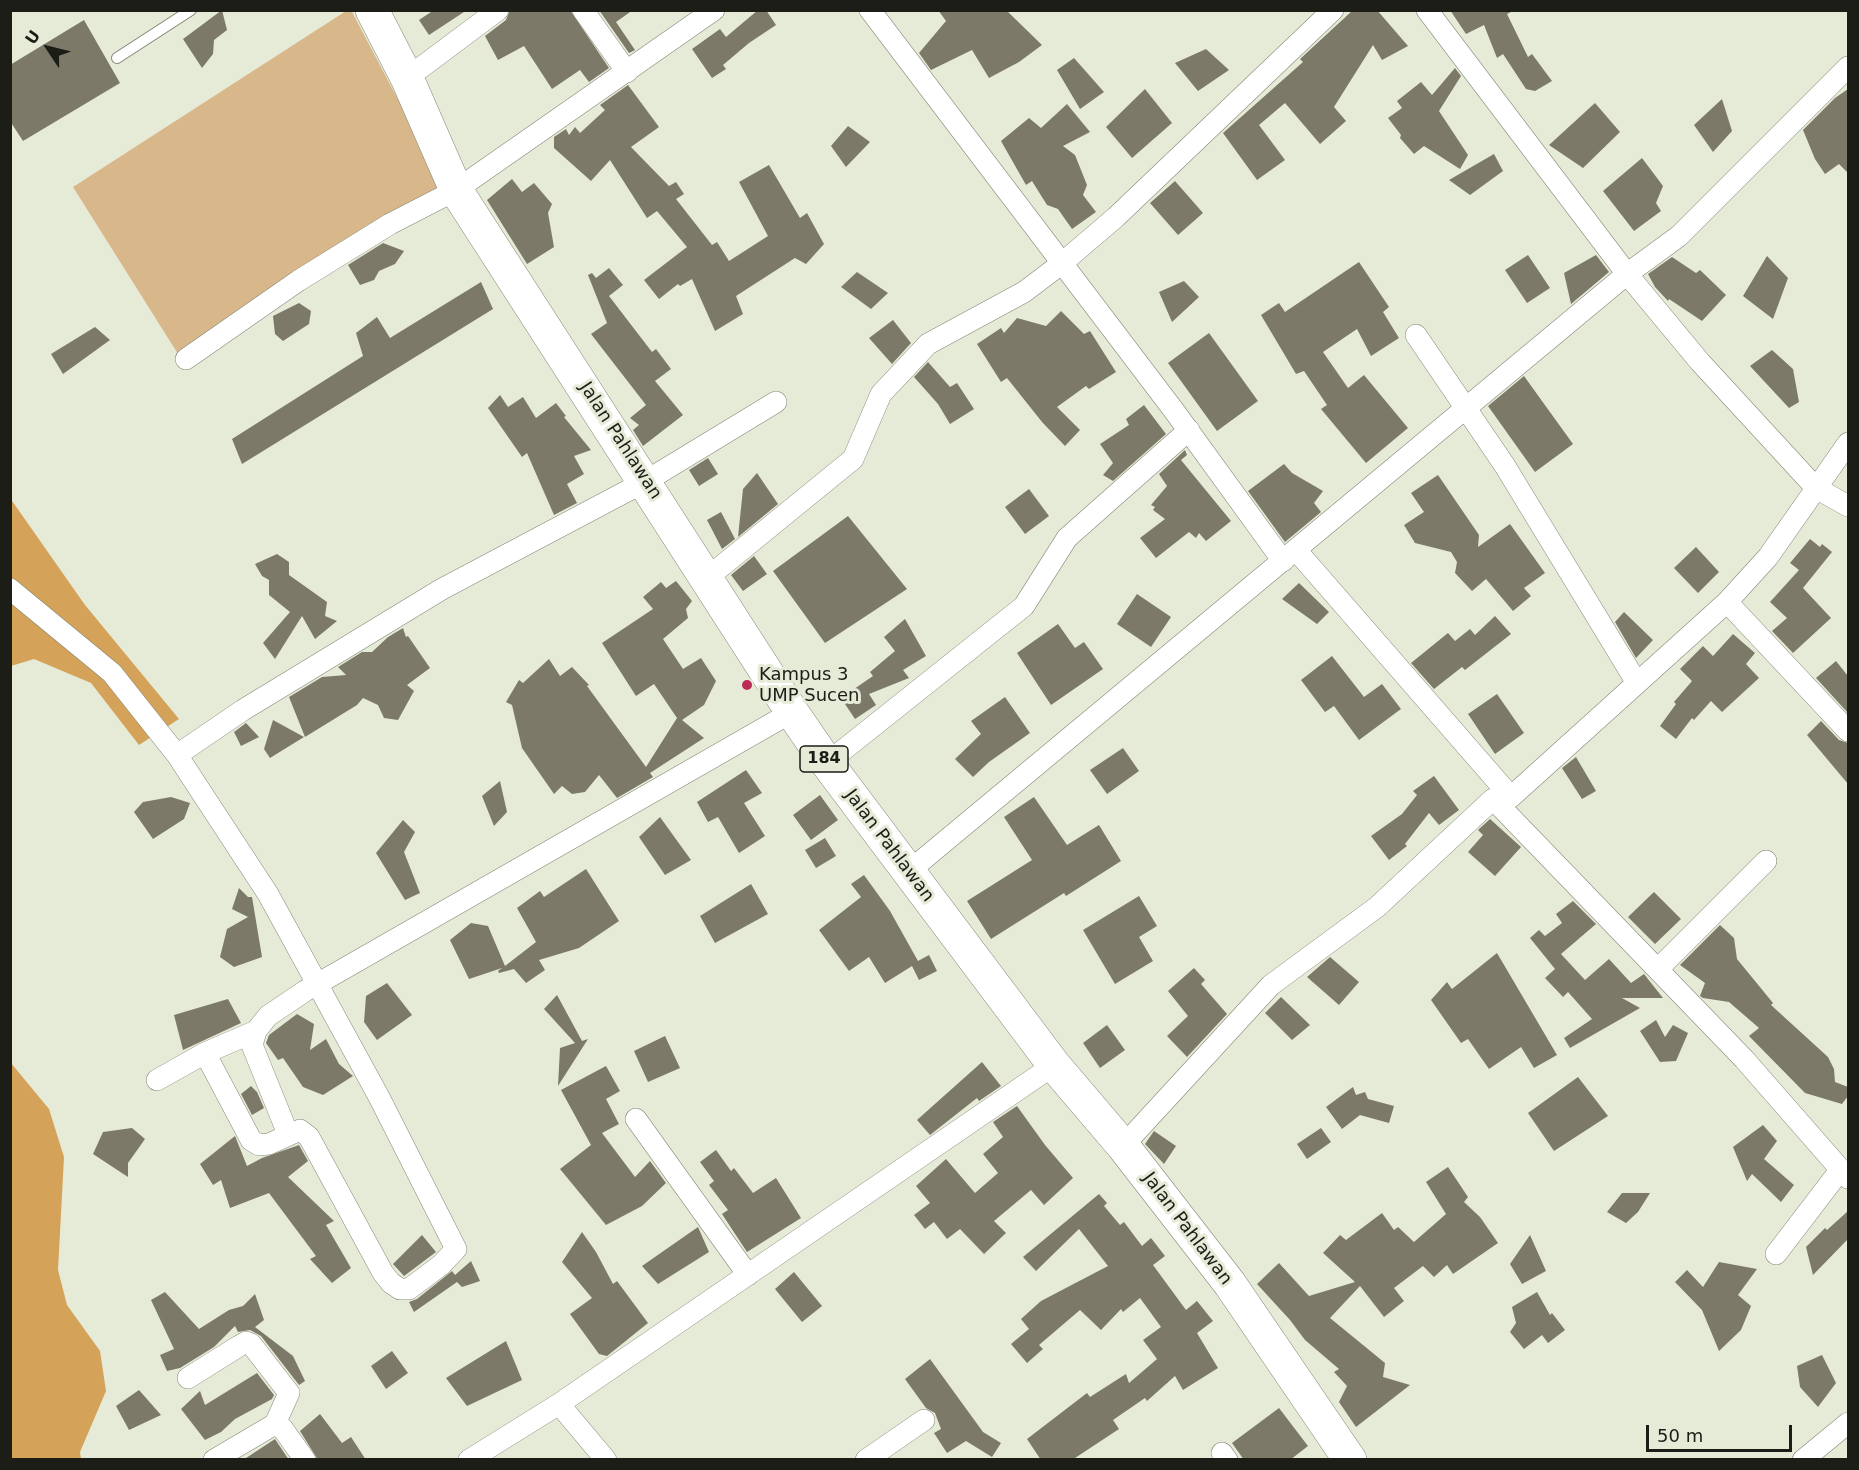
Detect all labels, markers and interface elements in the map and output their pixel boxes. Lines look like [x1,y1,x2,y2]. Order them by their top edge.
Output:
north arrow [18,18,78,78]
text: U [21,27,44,48]
street label: Jalan Pahlawan [574,378,666,504]
place label: Kampus 3 UMP Sucen [759,664,859,706]
marker: Kampus 3 UMP Sucen [740,678,754,692]
road number: 184 [800,746,848,772]
street label: Jalan Pahlawan [840,786,938,906]
street label: Jalan Pahlawan [1138,1169,1236,1289]
scale bar [1649,1413,1794,1451]
text: 50 m [1657,1425,1703,1446]

